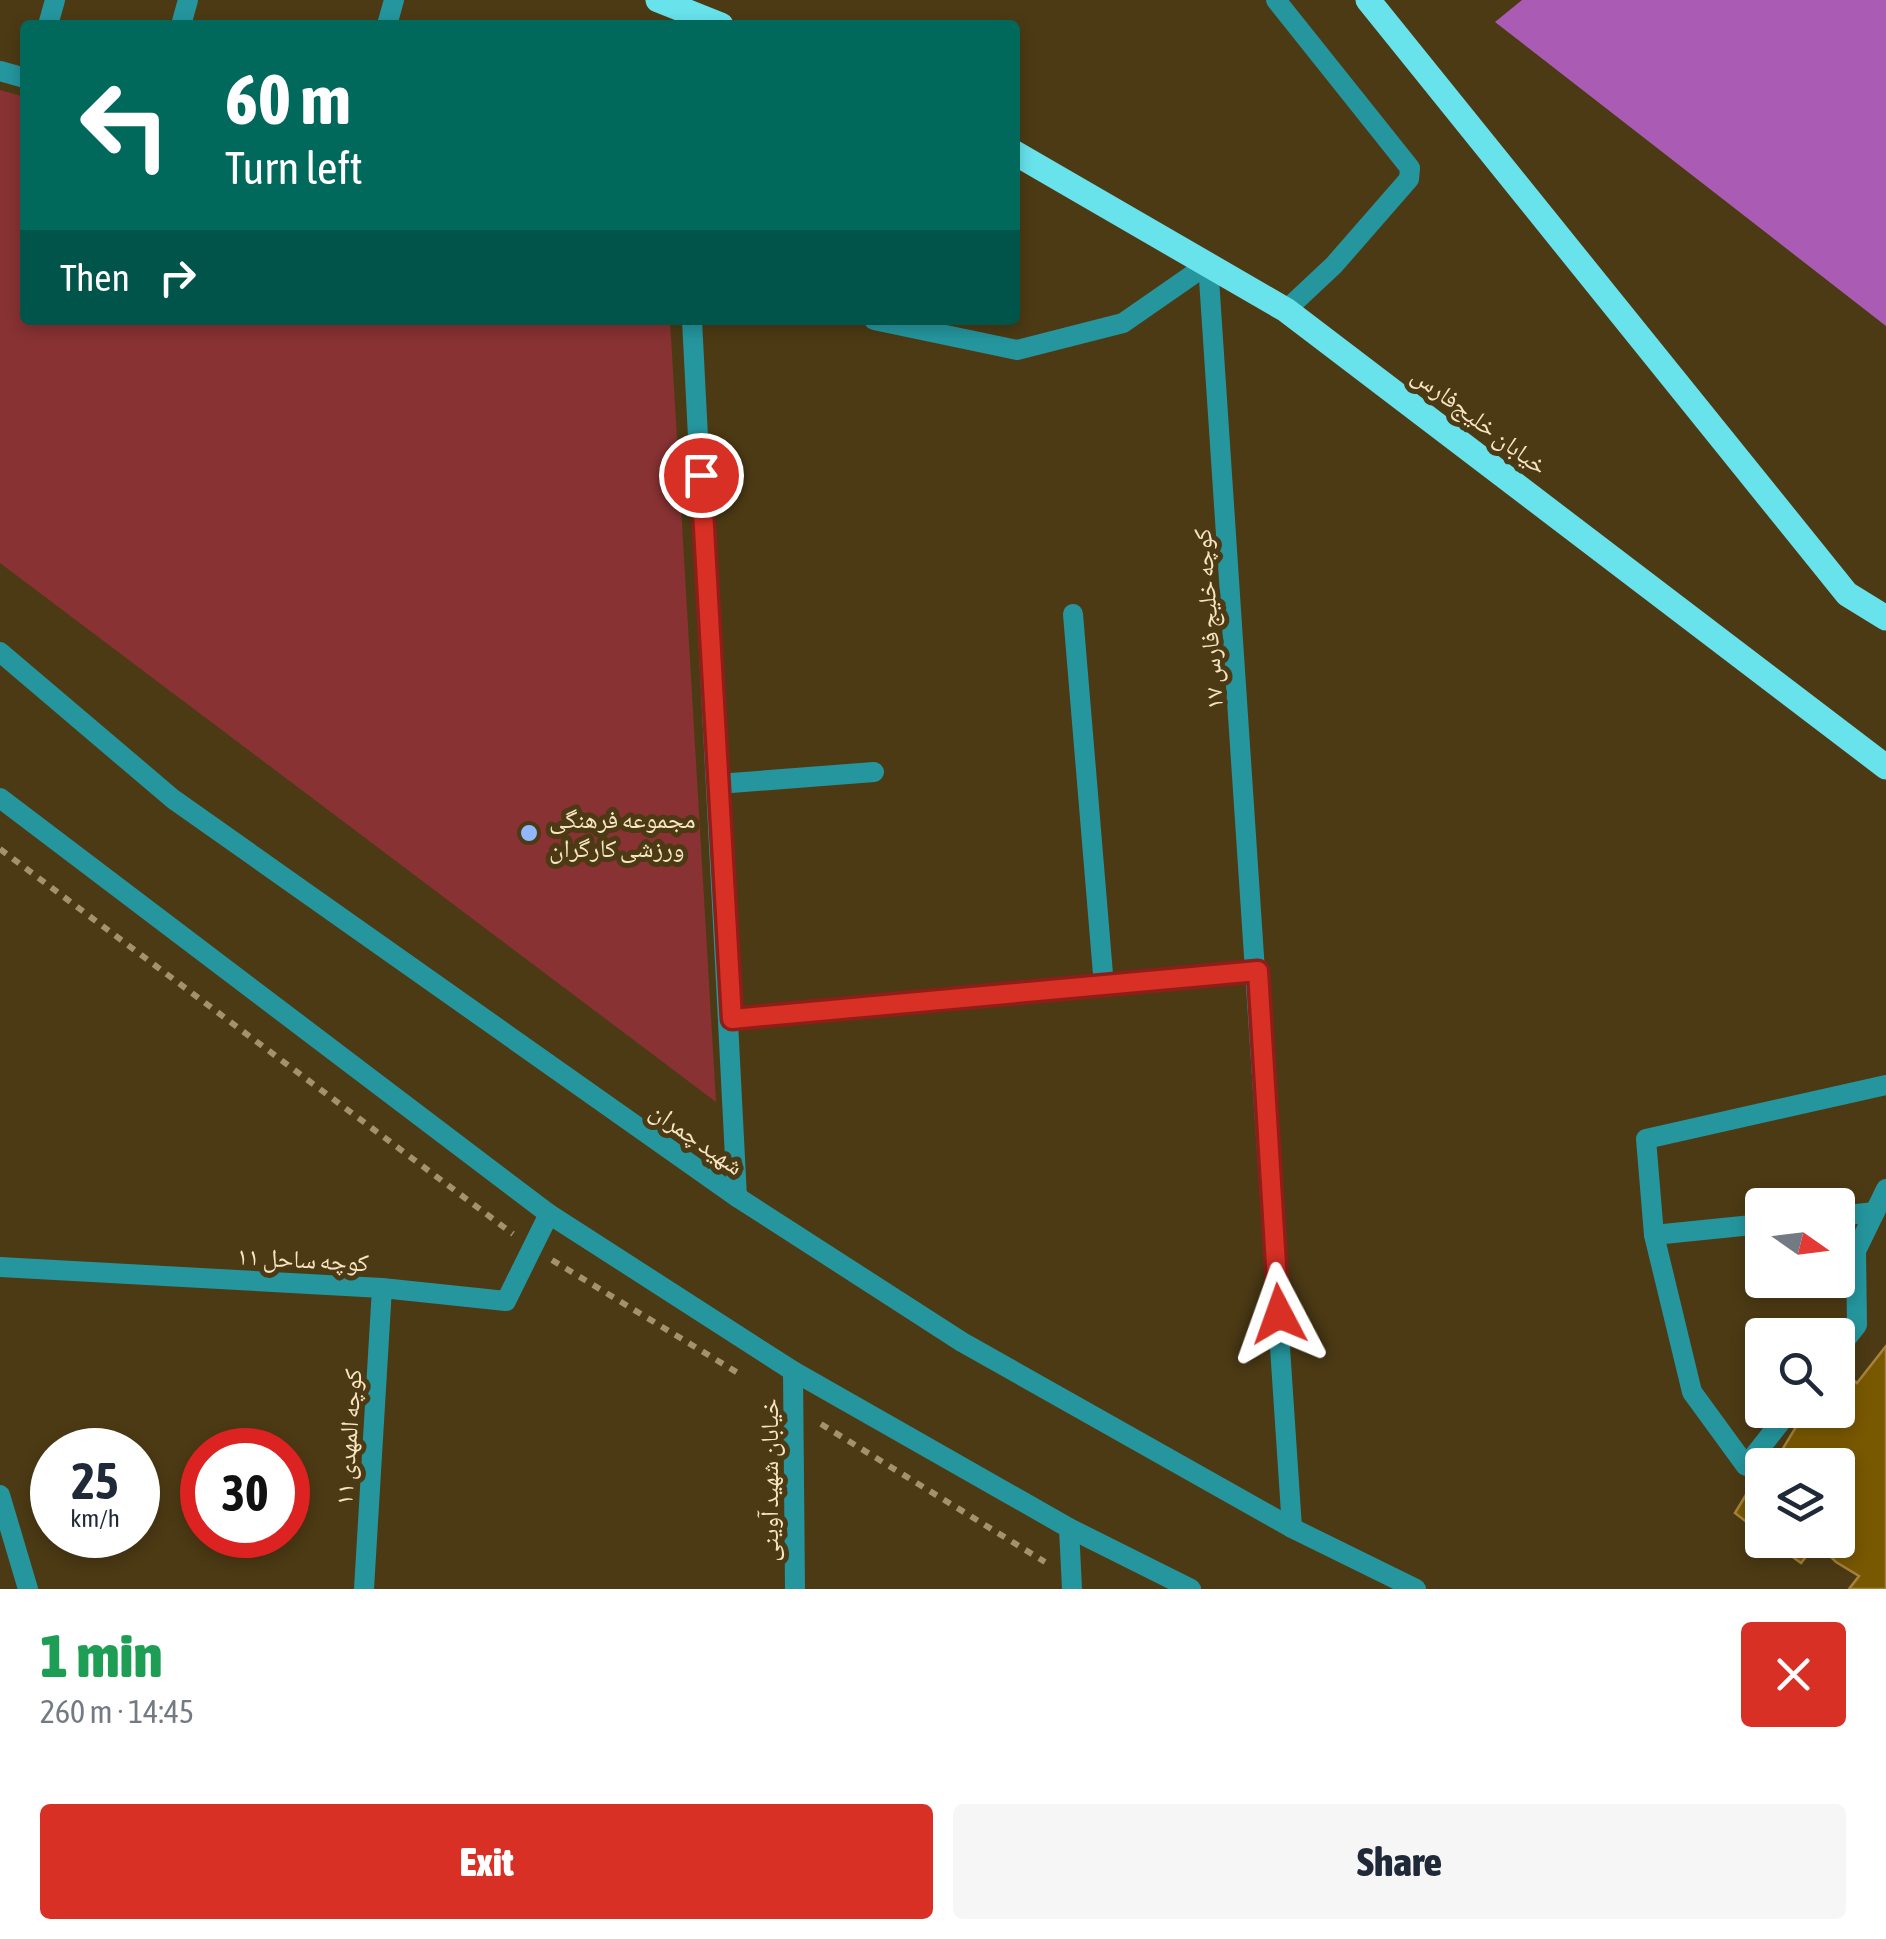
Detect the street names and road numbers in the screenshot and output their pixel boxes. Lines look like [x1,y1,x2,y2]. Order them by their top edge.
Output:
street label: خیابان خلیج‌فارس [1406,360,1553,482]
street label: کوچه خلیج فارس ۱۷ [1188,527,1230,710]
street label: شهید چمران [644,1096,749,1182]
street label: کوچه ساحل ۱۱ [236,1242,370,1278]
street label: کوچه المهدی ۱۱ [329,1368,369,1506]
street label: خیابان شهید آوینی [755,1398,785,1562]

